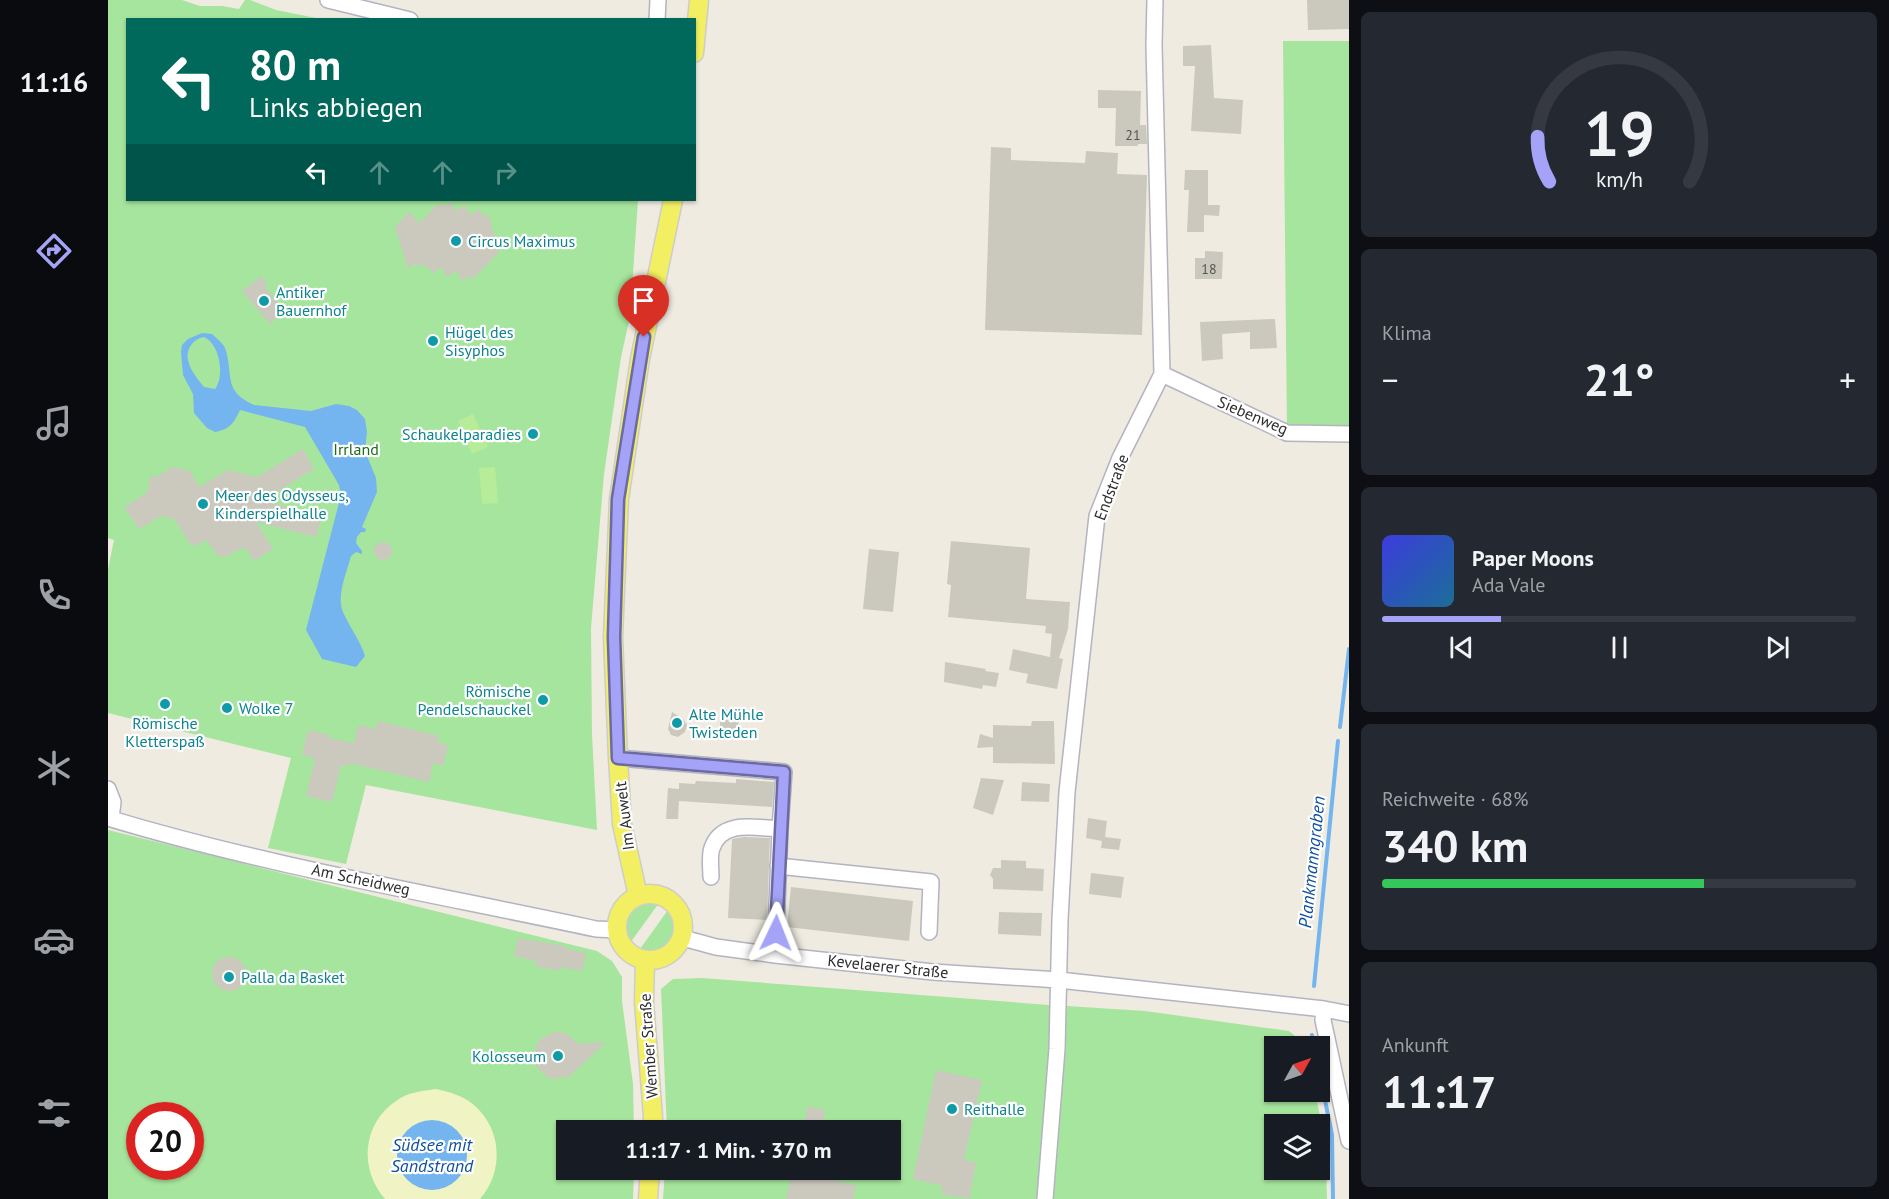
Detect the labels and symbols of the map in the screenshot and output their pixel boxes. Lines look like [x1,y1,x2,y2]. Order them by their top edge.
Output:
house number: 21 [1125,126,1141,144]
place label: Circus Maximus [468,231,575,251]
marker: Circus Maximus [449,234,463,248]
house number: 18 [1201,260,1217,278]
pin [618,275,669,337]
place label: Antiker Bauernhof [276,282,347,320]
marker: Antiker Bauernhof [257,294,271,308]
place label: Hügel des Sisyphos [445,322,514,360]
marker: Hügel des Sisyphos [426,334,440,348]
street label: Siebenweg [1215,391,1291,439]
place label: Schaukelparadies [402,424,521,444]
marker: Schaukelparadies [526,427,540,441]
park label: Irrland [333,439,379,459]
street label: Endstraße [1089,451,1133,523]
place label: Meer des Odysseus, Kinderspielhalle [215,485,349,523]
marker: Meer des Odysseus, Kinderspielhalle [196,497,210,511]
place label: Römische Pendelschauckel [418,681,531,719]
marker: Römische Pendelschauckel [536,693,550,707]
marker: Römische Kletterspaß [158,697,172,711]
place label: Wolke 7 [239,698,293,718]
marker: Wolke 7 [220,701,234,715]
place label: Alte Mühle Twisteden [689,704,764,742]
place label: Römische Kletterspaß [125,713,205,751]
marker: Alte Mühle Twisteden [670,716,684,730]
street label: Im Auwelt [610,780,638,852]
water label: Plankmanngraben [1293,795,1330,929]
street label: Am Scheidweg [310,859,412,899]
position arrow [744,901,808,965]
street label: Kevelaerer Straße [827,950,949,982]
place label: Palla da Basket [241,967,345,987]
marker: Palla da Basket [222,970,236,984]
street label: Wember Straße [634,993,662,1099]
north arrow [1264,1036,1330,1102]
place label: Kolosseum [472,1046,546,1066]
marker: Kolosseum [551,1049,565,1063]
place label: Reithalle [964,1099,1025,1119]
speed limit sign: 20 [126,1102,204,1180]
marker: Reithalle [945,1102,959,1116]
water label: Südsee mit Sandstrand [391,1133,474,1177]

